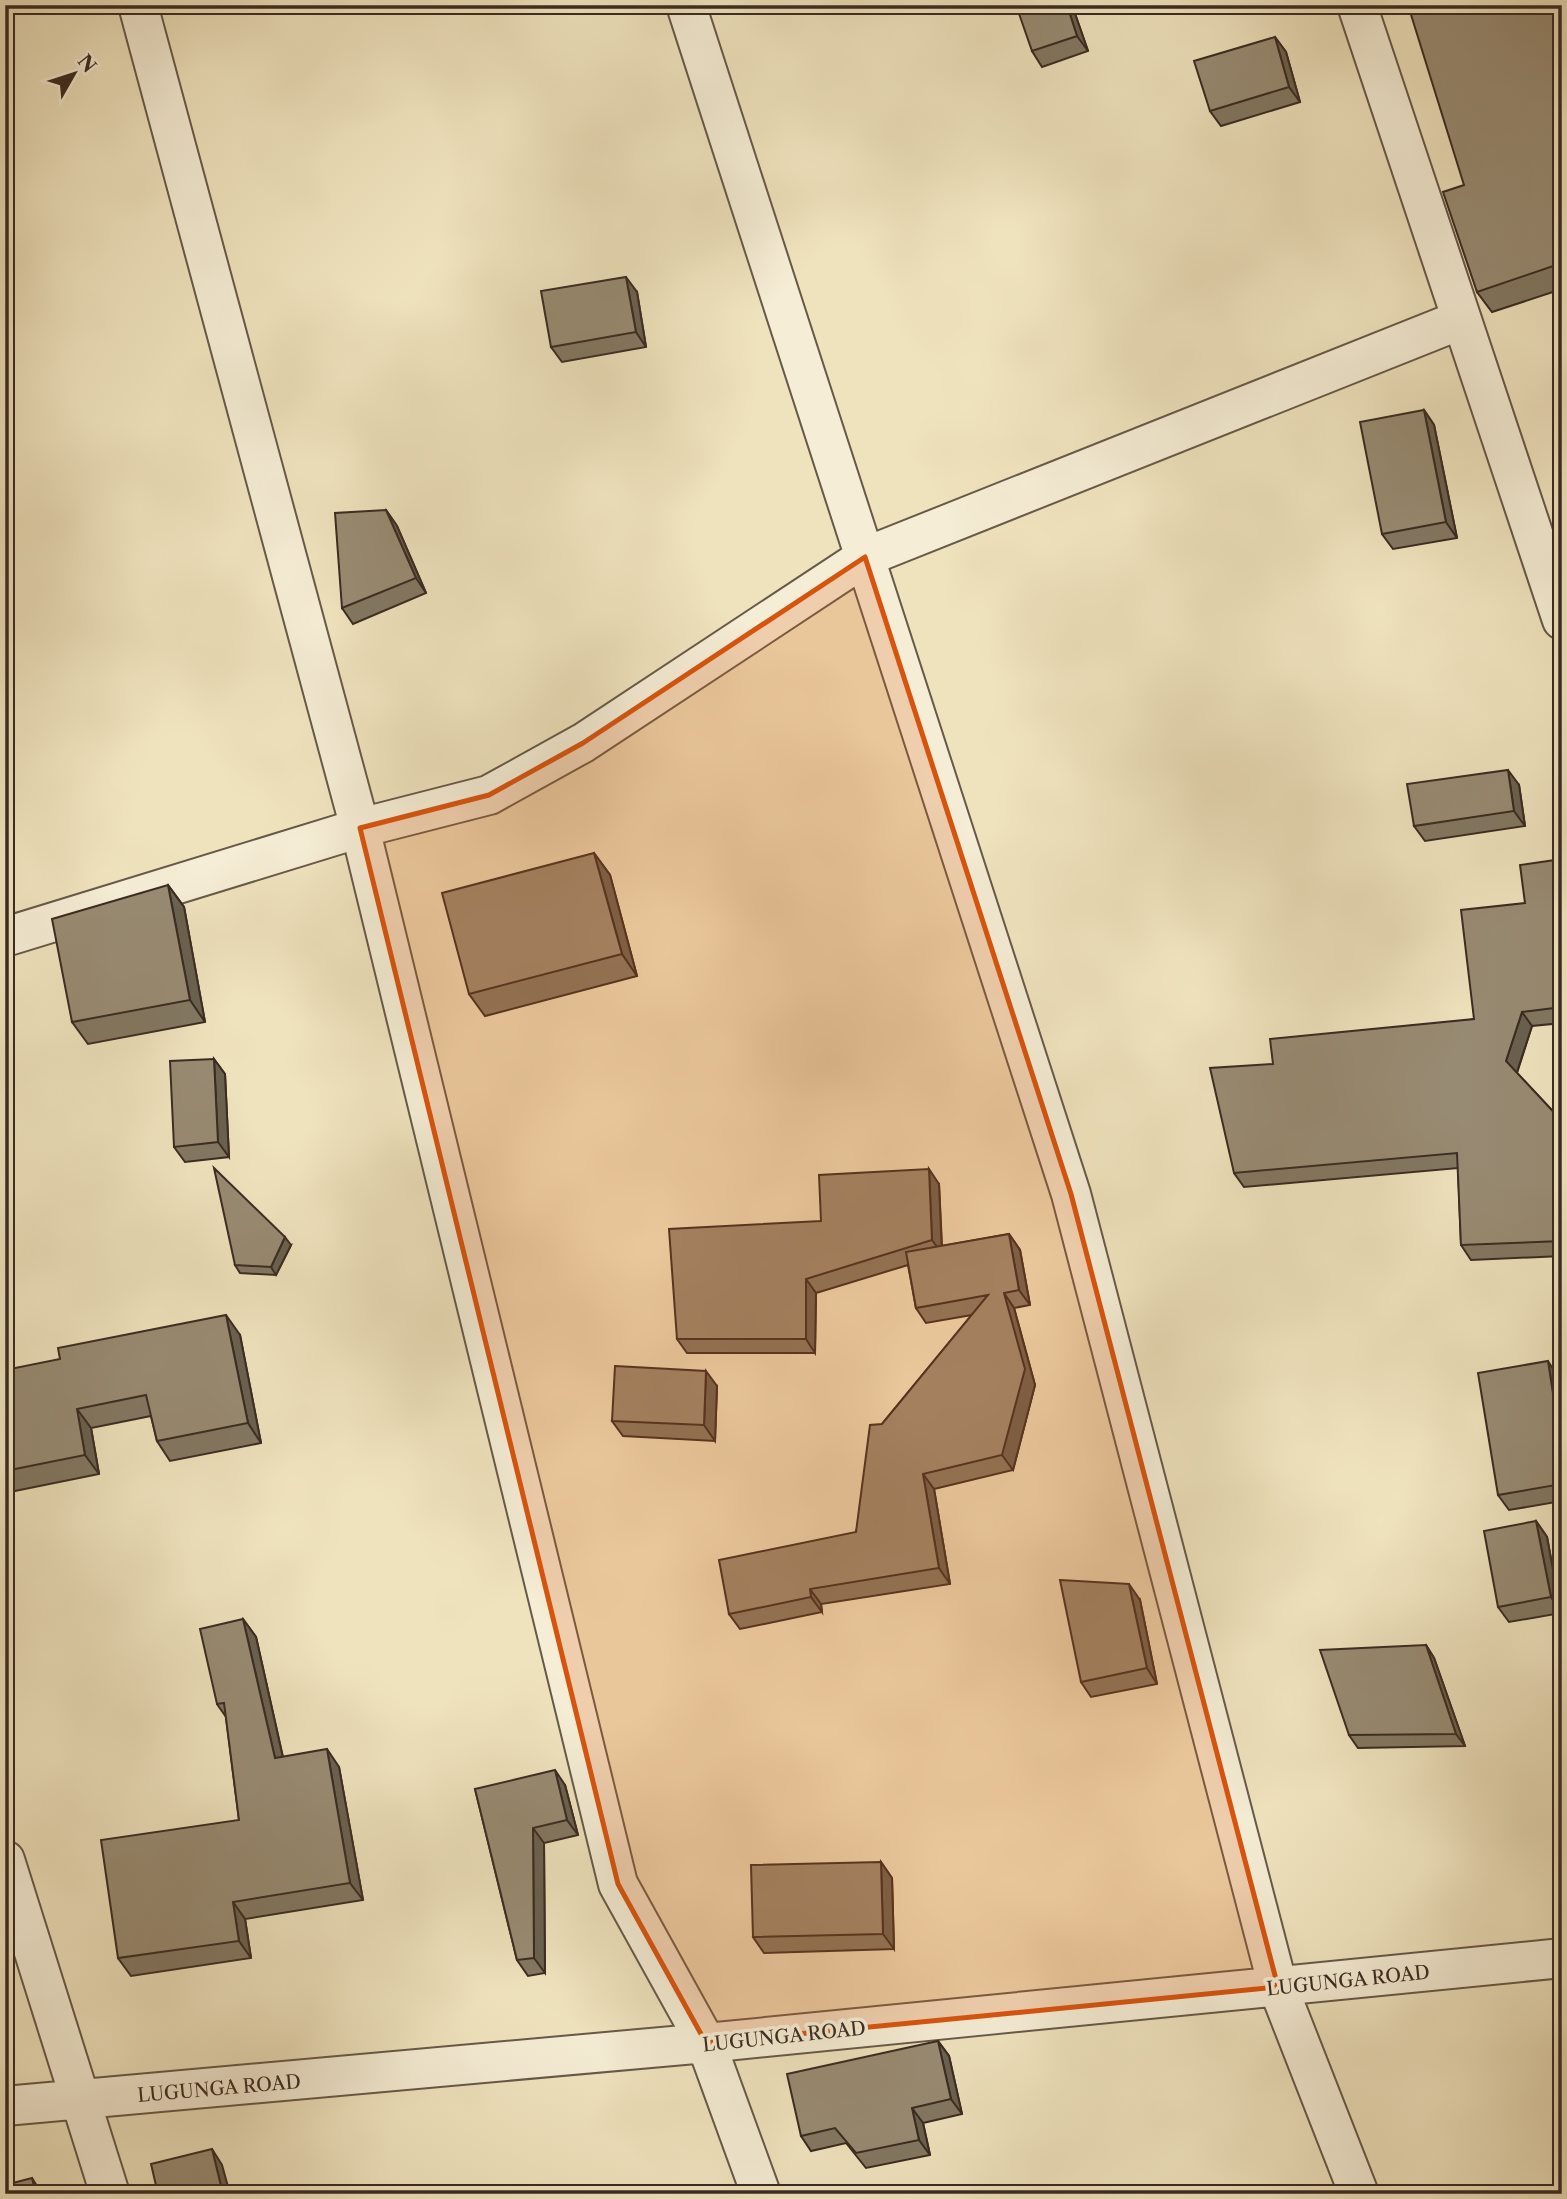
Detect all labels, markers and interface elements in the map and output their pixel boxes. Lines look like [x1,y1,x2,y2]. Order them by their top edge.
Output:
north arrow [38,38,108,108]
text: N [73,50,101,77]
street label: LUGUNGA ROAD [1265,1960,1431,2001]
street label: LUGUNGA ROAD [701,2016,867,2057]
street label: LUGUNGA ROAD [136,2070,302,2107]

